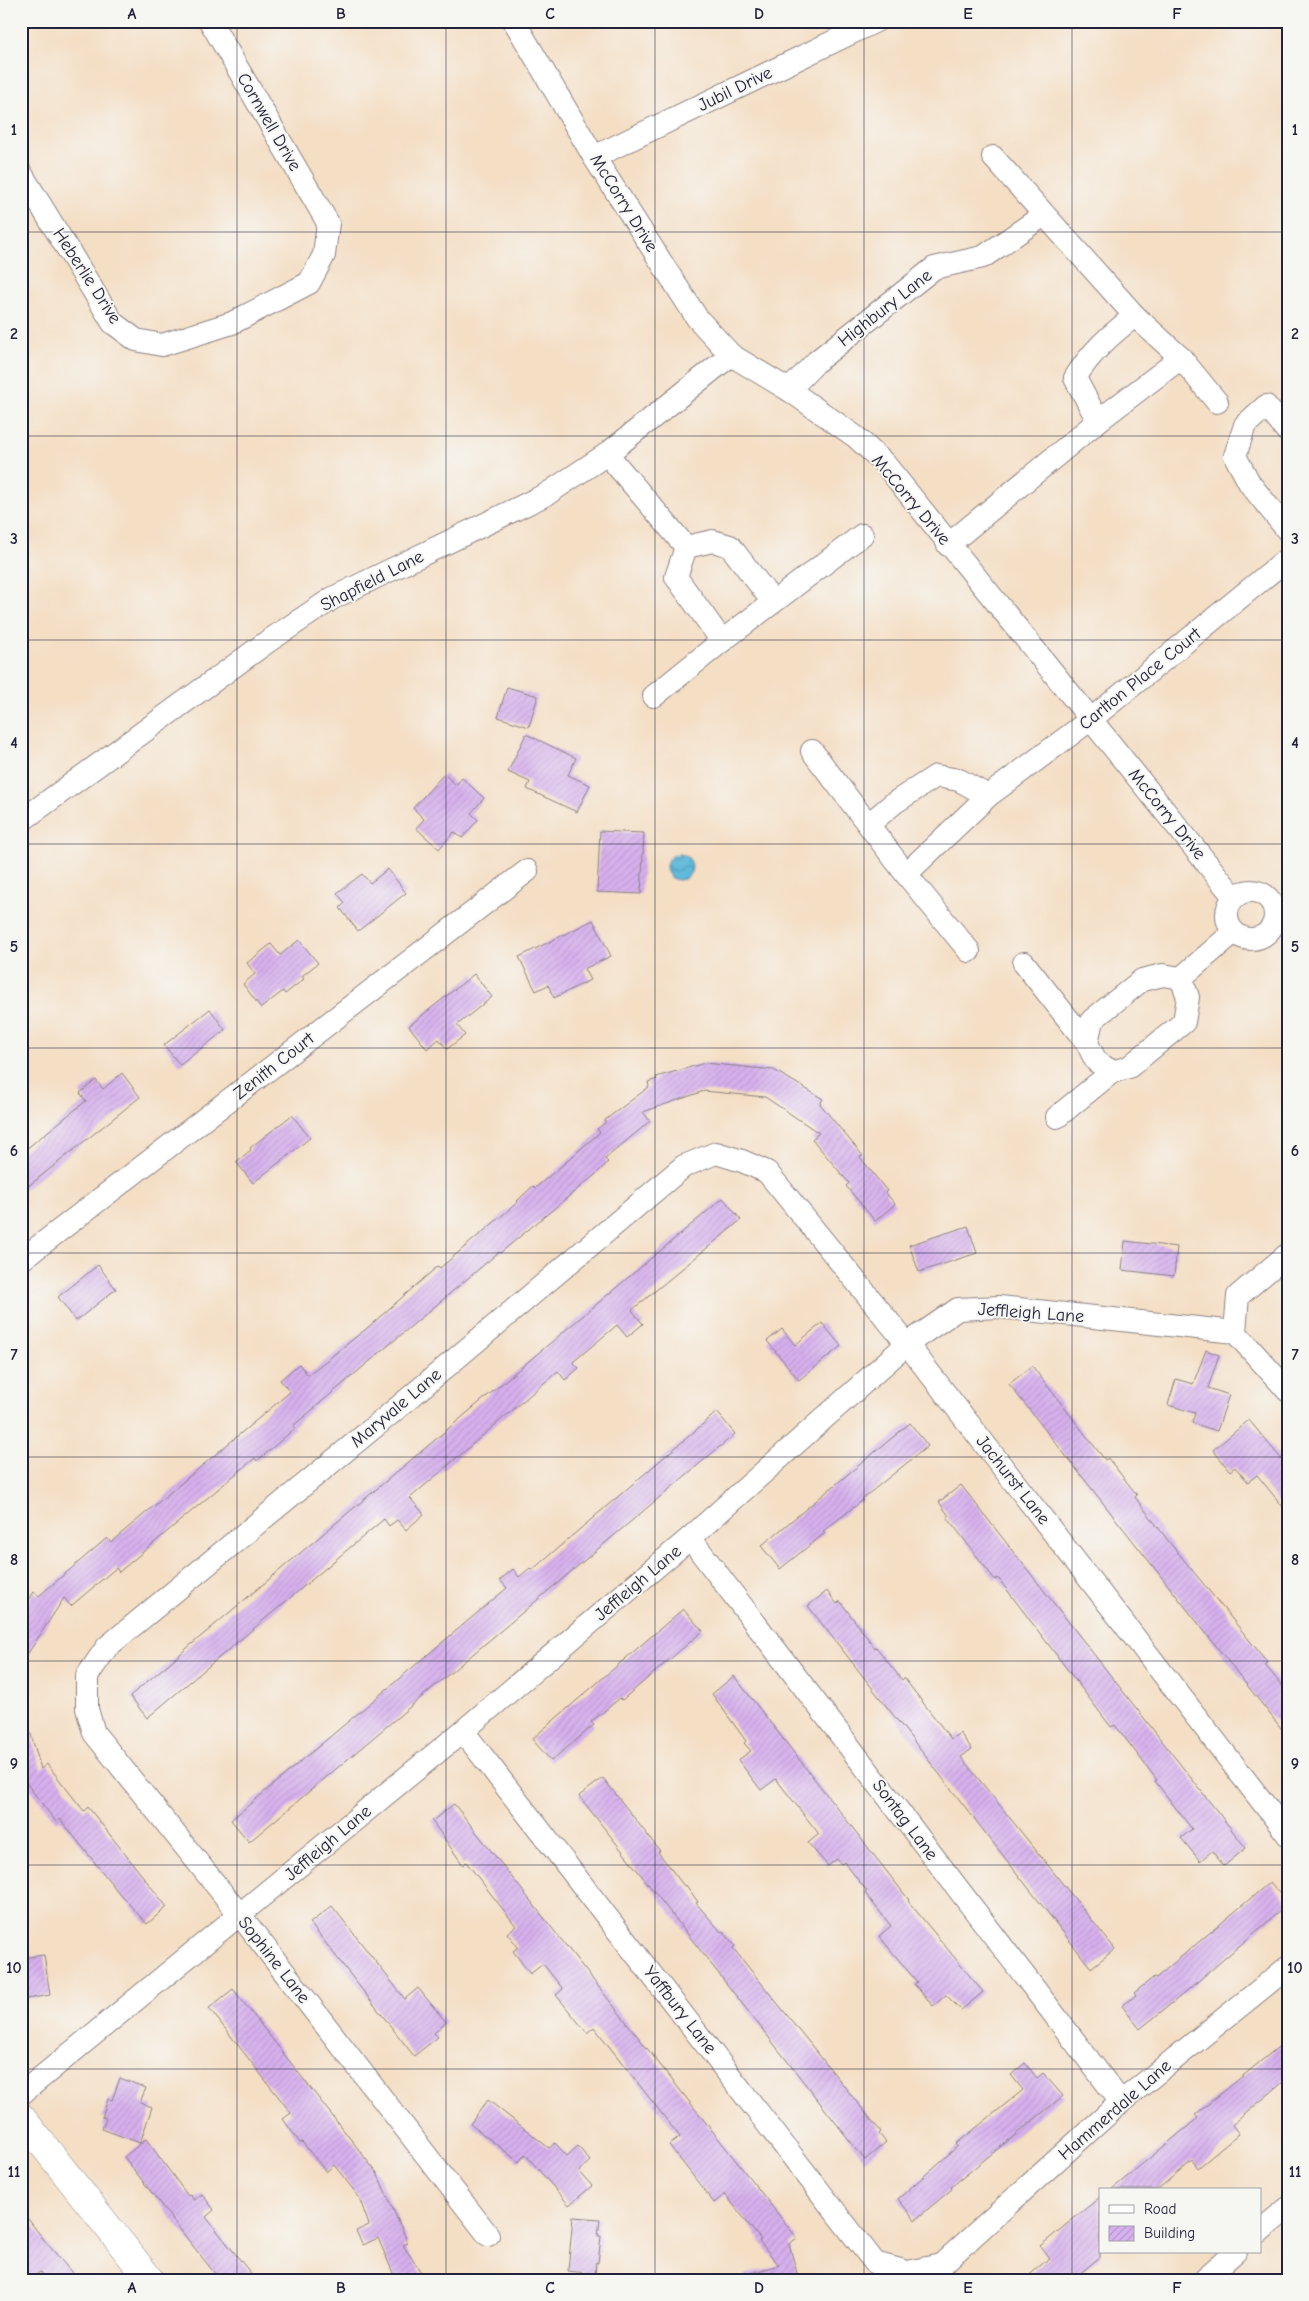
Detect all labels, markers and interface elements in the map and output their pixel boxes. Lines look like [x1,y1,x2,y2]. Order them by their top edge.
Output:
text: A [128,5,137,23]
text: B [336,5,346,23]
text: C [545,5,555,23]
text: D [754,5,764,23]
text: E [963,5,973,23]
text: F [1172,5,1182,23]
street label: Jubil Drive [695,62,775,116]
street label: Cornwell Drive [232,69,306,175]
text: 1 [11,121,17,139]
text: 1 [1292,121,1298,139]
street label: McCorry Drive [586,150,662,256]
street label: Heberlie Drive [48,224,126,328]
street label: Highbury Lane [834,265,936,351]
text: 2 [10,325,18,343]
text: 2 [1291,325,1299,343]
street label: McCorry Drive [867,451,955,549]
text: 3 [10,530,18,548]
text: 3 [1291,530,1299,548]
street label: Shapfield Lane [317,546,427,616]
street label: Carlton Place Court [1075,623,1206,735]
text: 4 [10,734,18,752]
text: 4 [1291,734,1299,752]
street label: McCorry Drive [1124,764,1210,864]
text: 5 [10,938,18,956]
text: 5 [1291,938,1299,956]
street label: Zenith Court [230,1028,319,1104]
text: 6 [10,1142,18,1160]
text: 6 [1291,1142,1299,1160]
street label: Jeffleigh Lane [977,1299,1085,1327]
text: 7 [10,1346,18,1364]
text: 7 [1291,1346,1299,1364]
street label: Maryvale Lane [346,1364,446,1452]
street label: Jachurst Lane [972,1431,1054,1529]
street label: Jeffleigh Lane [590,1541,686,1625]
text: 8 [10,1551,18,1569]
text: 8 [1291,1551,1299,1569]
text: 9 [10,1755,18,1773]
text: 9 [1291,1755,1299,1773]
street label: Sontag Lane [868,1775,942,1865]
street label: Jeffleigh Lane [280,1801,376,1885]
street label: Sophine Lane [233,1912,315,2008]
text: 10 [6,1959,22,1977]
text: 10 [1287,1959,1303,1977]
street label: Yaffbury Lane [639,1962,721,2058]
street label: Hammerdale Lane [1054,2055,1176,2165]
text: 11 [8,2163,20,2181]
text: 11 [1289,2163,1301,2181]
legend [1099,2188,1262,2254]
text: Road [1144,2200,1176,2218]
text: Building [1144,2224,1195,2242]
text: A [128,2279,137,2297]
text: B [336,2279,346,2297]
text: C [545,2279,555,2297]
text: D [754,2279,764,2297]
text: E [963,2279,973,2297]
text: F [1172,2279,1182,2297]

